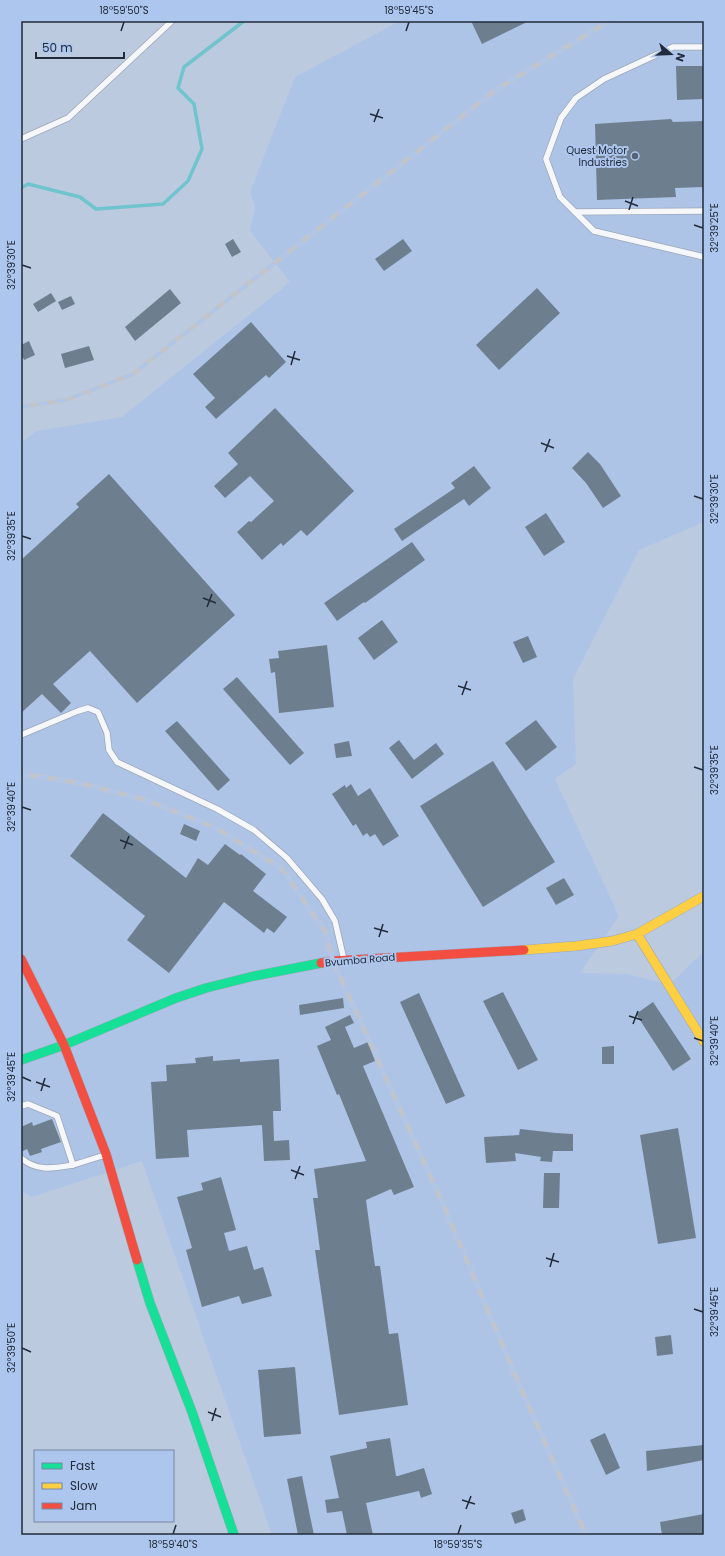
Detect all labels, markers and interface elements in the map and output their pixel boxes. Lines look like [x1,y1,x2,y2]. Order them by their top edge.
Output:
text: 18°59'50"S [99,3,149,18]
text: 18°59'45"S [384,3,434,18]
scale bar [36,34,124,60]
north arrow [651,34,691,74]
text: 50 m [42,39,73,56]
text: N [672,51,689,64]
place label: Quest Motor Industries [566,143,627,170]
marker: Quest Motor Industries [630,151,640,161]
text: 32°39'25"E [707,203,722,253]
text: 32°39'30"E [4,240,19,290]
text: 32°39'30"E [707,474,722,524]
text: 32°39'35"E [4,511,19,561]
text: 32°39'35"E [707,745,722,795]
text: 32°39'40"E [4,782,19,832]
street label: Bvumba Road [324,949,396,971]
text: 32°39'40"E [707,1016,722,1066]
text: 32°39'45"E [4,1052,19,1102]
text: 32°39'45"E [707,1287,722,1337]
text: 32°39'50"E [4,1323,19,1373]
legend [34,1450,174,1522]
text: Fast [70,1457,95,1474]
text: Slow [70,1477,98,1494]
text: Jam [70,1497,97,1514]
text: 18°59'40"S [148,1537,198,1552]
text: 18°59'35"S [434,1537,482,1552]

